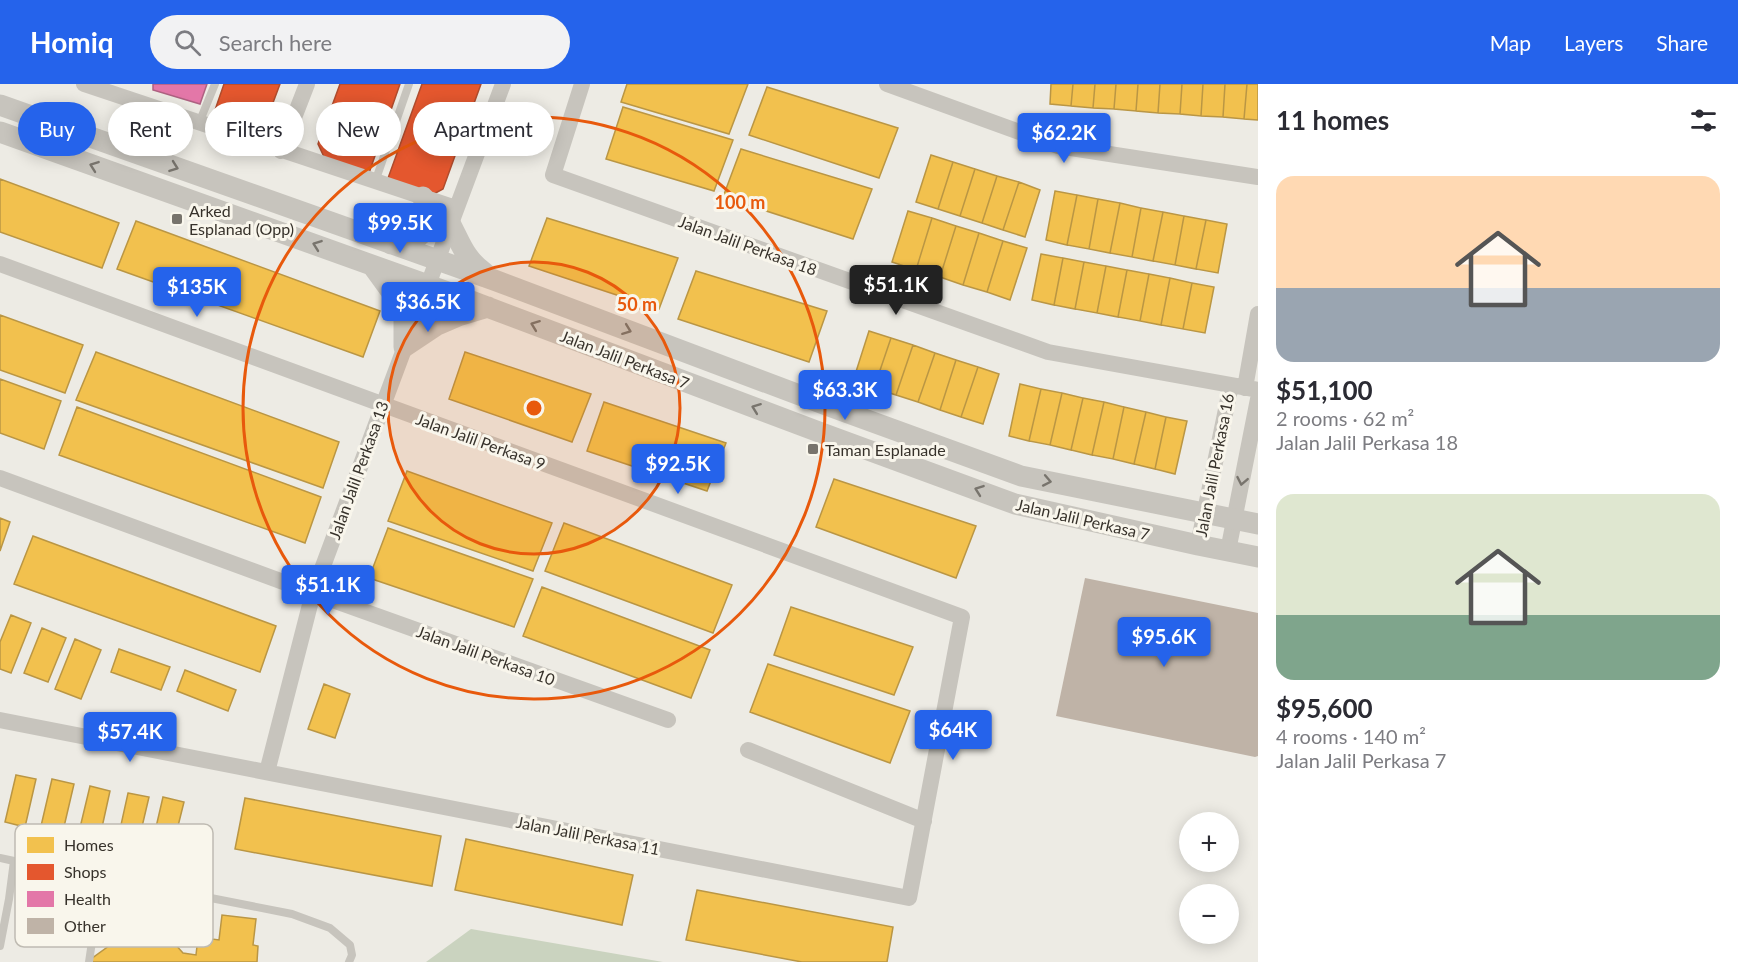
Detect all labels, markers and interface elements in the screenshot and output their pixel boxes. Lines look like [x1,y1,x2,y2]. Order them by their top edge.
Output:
search box [150,15,570,69]
text: Homiq [30,25,114,59]
icon: search [171,26,204,59]
text: Search here [219,29,332,56]
text: Map [1490,30,1531,55]
text: Layers [1564,30,1623,55]
text: Share [1656,30,1708,55]
chip: Buy [18,102,96,156]
chip: Rent [108,102,193,156]
chip: Filters [205,102,304,156]
chip: New [316,102,401,156]
chip: Apartment [413,102,554,156]
text: 11 homes [1276,104,1389,136]
icon: filters [1687,104,1720,137]
pin: $62.2K [1015,113,1113,164]
text: $62.2K [1032,120,1096,144]
one-way arrow [89,160,100,173]
one-way arrow [168,160,179,173]
text: 100 m [715,191,765,213]
place label: Arked Esplanad (Opp) [189,201,294,238]
pin: $99.5K [351,203,449,254]
text: $99.5K [368,210,432,234]
street label: Jalan Jalil Perkasa 18 [676,211,820,279]
marker: Arked Esplanad (Opp) [170,212,184,226]
icon: home [1444,215,1552,323]
one-way arrow [312,240,323,253]
pin: $51.1K [847,265,945,316]
pin: $135K [155,267,239,318]
text: $51.1K [864,272,928,296]
text: $135K [167,274,227,298]
pin: $36.5K [379,282,477,333]
text: $36.5K [396,289,460,313]
text: 50 m [617,293,657,315]
one-way arrow [530,320,541,332]
one-way arrow [621,323,632,336]
street label: Jalan Jalil Perkasa 7 [558,326,692,392]
pin: $63.3K [796,370,894,421]
text: $51,100 [1276,374,1373,406]
text: $63.3K [813,377,877,401]
street label: Jalan Jalil Perkasa 16 [1191,392,1237,538]
street label: Jalan Jalil Perkasa 13 [324,398,392,542]
centre of rings [524,398,544,418]
one-way arrow [752,403,762,416]
text: 2 rooms · 62 m² [1276,406,1414,430]
street label: Jalan Jalil Perkasa 9 [414,409,548,473]
text: Jalan Jalil Perkasa 18 [1276,430,1458,454]
place label: Taman Esplanade [825,440,946,459]
marker: Taman Esplanade [806,442,820,456]
pin: $92.5K [629,444,727,495]
text: $92.5K [646,451,710,475]
one-way arrow [1042,474,1052,487]
one-way arrow [1236,476,1248,486]
one-way arrow [974,485,985,498]
street label: Jalan Jalil Perkasa 7 [1014,494,1152,544]
icon: home [1444,533,1552,641]
pin: $51.1K [279,565,377,616]
text: $51.1K [296,572,360,596]
pin: $95.6K [1115,617,1213,668]
street label: Jalan Jalil Perkasa 10 [414,621,558,689]
text: $95.6K [1132,624,1196,648]
text: $95,600 [1276,692,1373,724]
pin: $64K [917,710,989,761]
pin: $57.4K [81,712,179,763]
text: $64K [929,717,977,741]
text: $57.4K [98,719,162,743]
text: 4 rooms · 140 m² [1276,724,1426,748]
text: Jalan Jalil Perkasa 7 [1276,748,1446,772]
street label: Jalan Jalil Perkasa 11 [515,812,661,858]
map controls [1179,812,1239,944]
button: + [1179,812,1239,872]
legend [15,824,213,947]
text: Homes [64,835,114,854]
text: Shops [64,862,107,881]
button: − [1179,884,1239,944]
text: Health [64,889,111,908]
text: Other [64,916,106,935]

